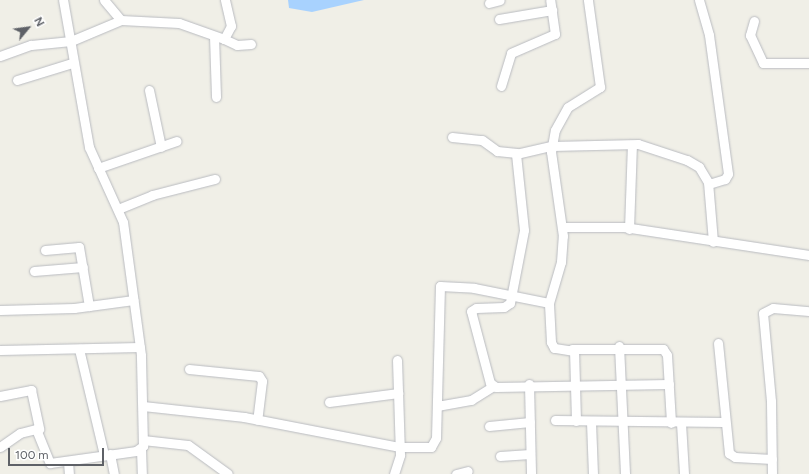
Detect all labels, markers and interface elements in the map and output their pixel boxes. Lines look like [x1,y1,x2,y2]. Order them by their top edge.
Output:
north arrow [8,8,48,48]
text: N [31,15,47,29]
scale bar [10,440,106,466]
text: 100 m [15,448,49,462]

